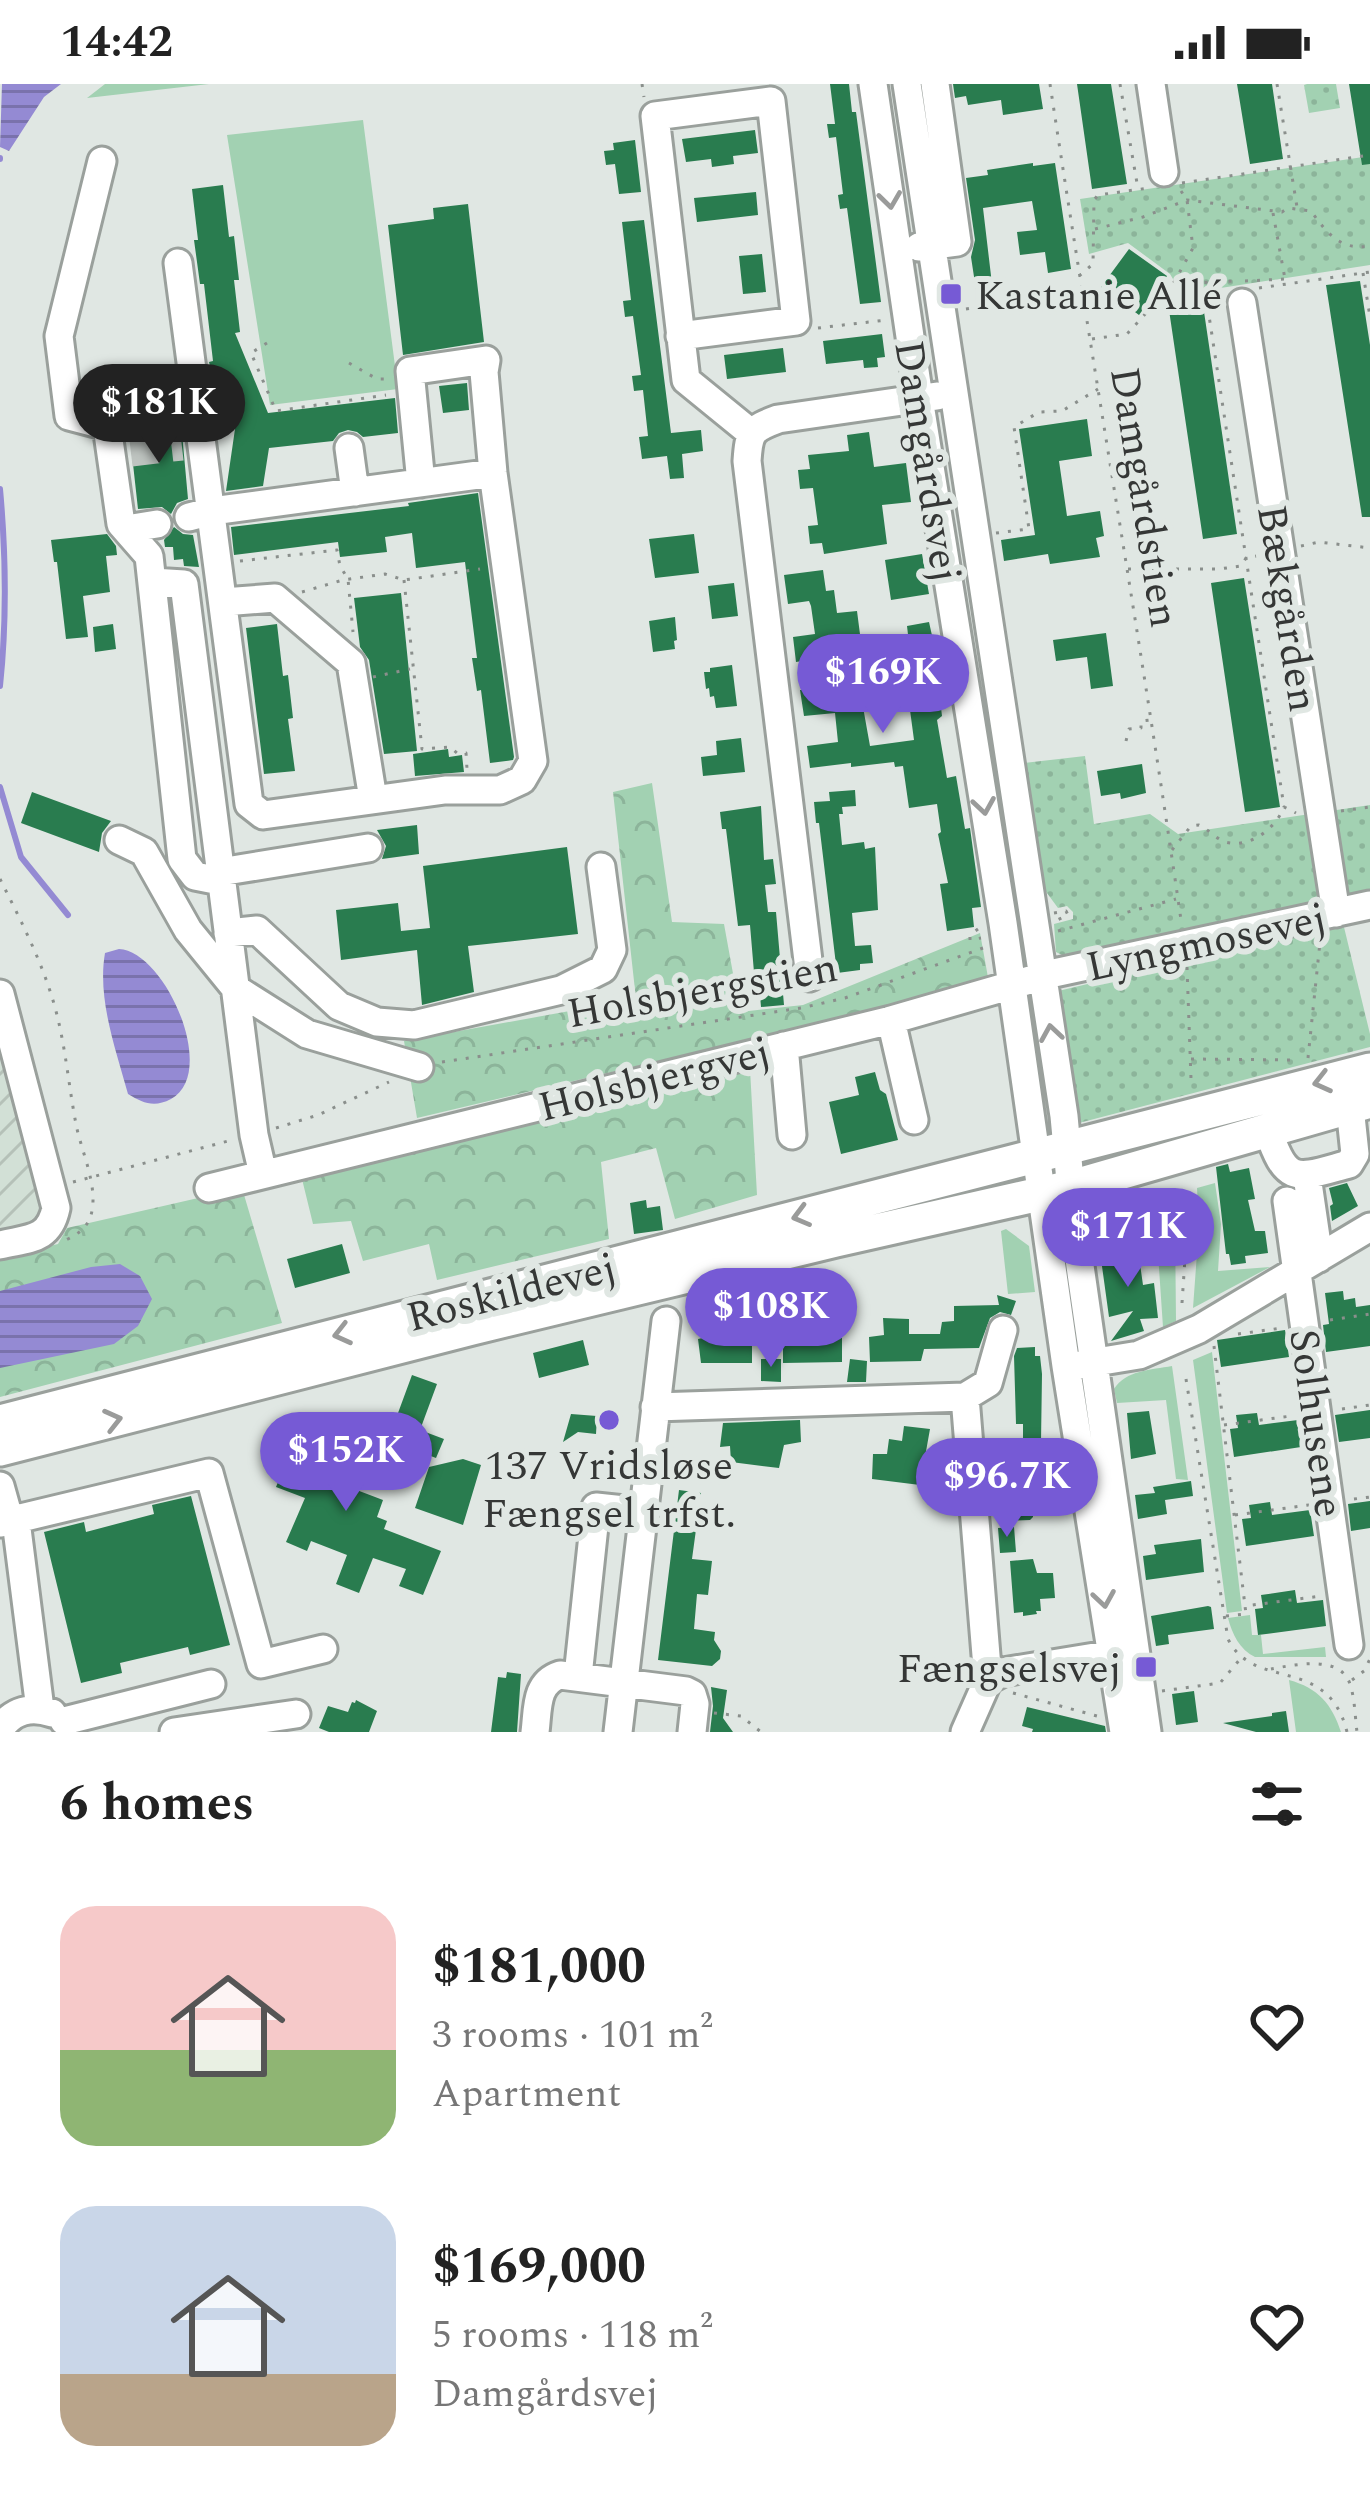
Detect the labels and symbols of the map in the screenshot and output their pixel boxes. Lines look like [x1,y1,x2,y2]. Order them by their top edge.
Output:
one-way arrow [876,190,902,210]
place label: Kastanie Allé [975,265,1222,328]
marker: Kastanie Allé [938,281,964,307]
street label: Damgårdsvej [876,336,977,587]
street label: Damgårdstien [1092,363,1195,632]
pin: $181K [75,364,243,466]
street label: Bækgården [1239,500,1334,716]
pin: $169K [799,634,967,736]
one-way arrow [971,796,996,816]
street label: Lyngmosevej [1081,887,1332,1000]
street label: Holsbjergstien [562,937,843,1046]
street label: Holsbjergvej [532,1021,777,1140]
one-way arrow [1040,1023,1065,1043]
one-way arrow [1312,1068,1333,1093]
pin: $171K [1044,1188,1212,1290]
one-way arrow [791,1201,812,1226]
street label: Roskildevej [400,1237,623,1350]
pin: $108K [687,1268,855,1370]
one-way arrow [332,1320,353,1345]
street label: Solhusene [1271,1325,1360,1522]
marker: 137 Vridsløse Fængsel trfst. [596,1407,622,1433]
one-way arrow [103,1409,123,1434]
pin: $152K [262,1412,430,1514]
place label: 137 Vridsløse Fængsel trfst. [482,1435,736,1546]
pin: $96.7K [909,1438,1105,1540]
one-way arrow [1090,1590,1116,1609]
place label: Fængselsvej [897,1638,1122,1701]
marker: Fængselsvej [1133,1654,1159,1680]

